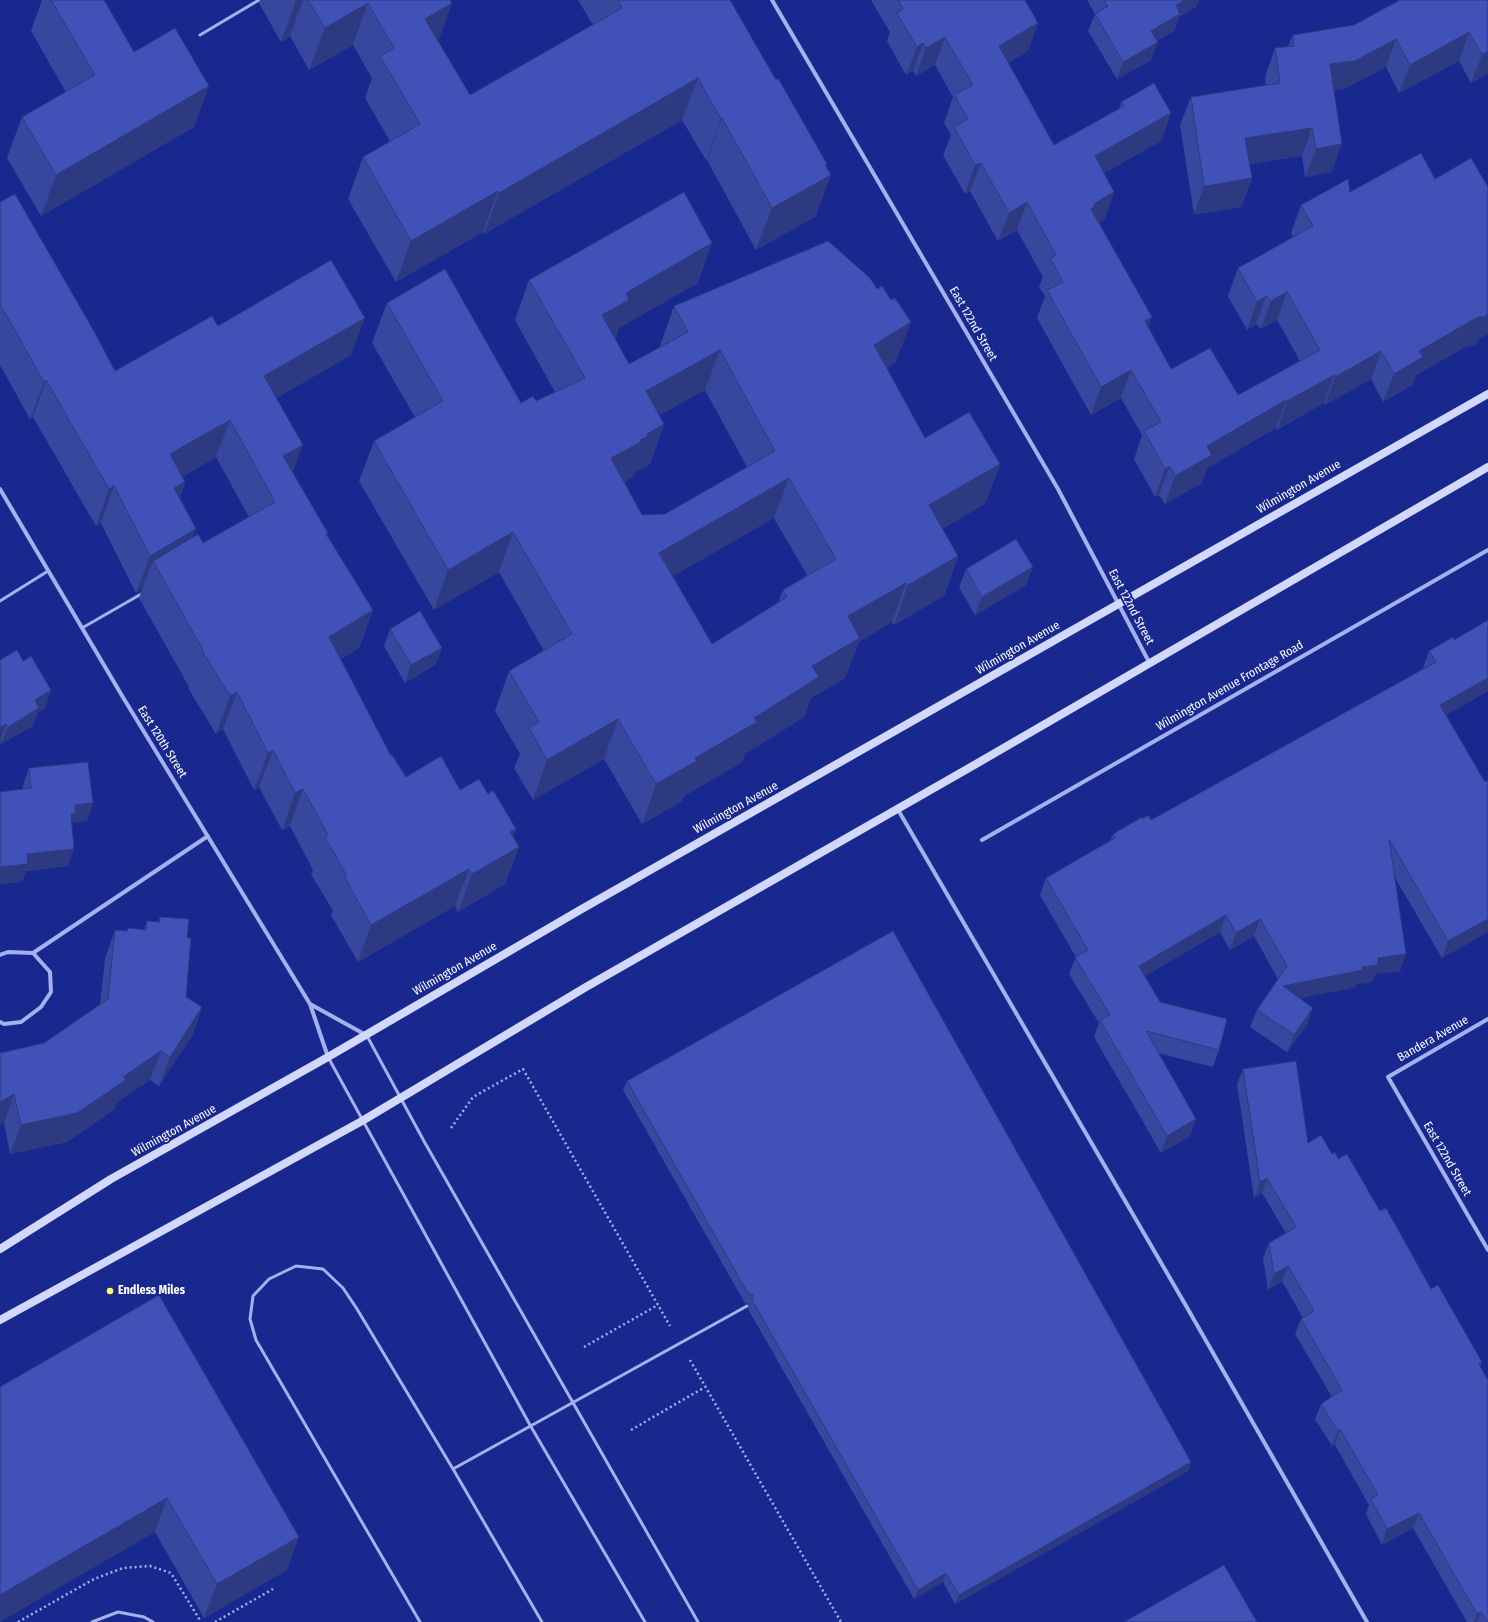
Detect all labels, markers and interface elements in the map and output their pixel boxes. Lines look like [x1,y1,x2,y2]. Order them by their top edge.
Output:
street label: East 122nd Street [946,284,1000,364]
street label: Wilmington Avenue [1254,457,1344,517]
street label: East 122nd Street [1105,567,1157,647]
street label: Wilmington Avenue [973,618,1063,678]
street label: Wilmington Avenue Frontage Road [1154,638,1306,734]
street label: East 120th Street [134,703,190,781]
street label: Wilmington Avenue [691,779,781,837]
street label: Wilmington Avenue [410,939,500,999]
street label: Bandera Avenue [1395,1013,1471,1065]
street label: Wilmington Avenue [129,1102,219,1160]
street label: East 122nd Street [1420,1119,1474,1199]
place label: Endless Miles [118,1284,185,1298]
marker: Endless Miles [105,1286,115,1296]

